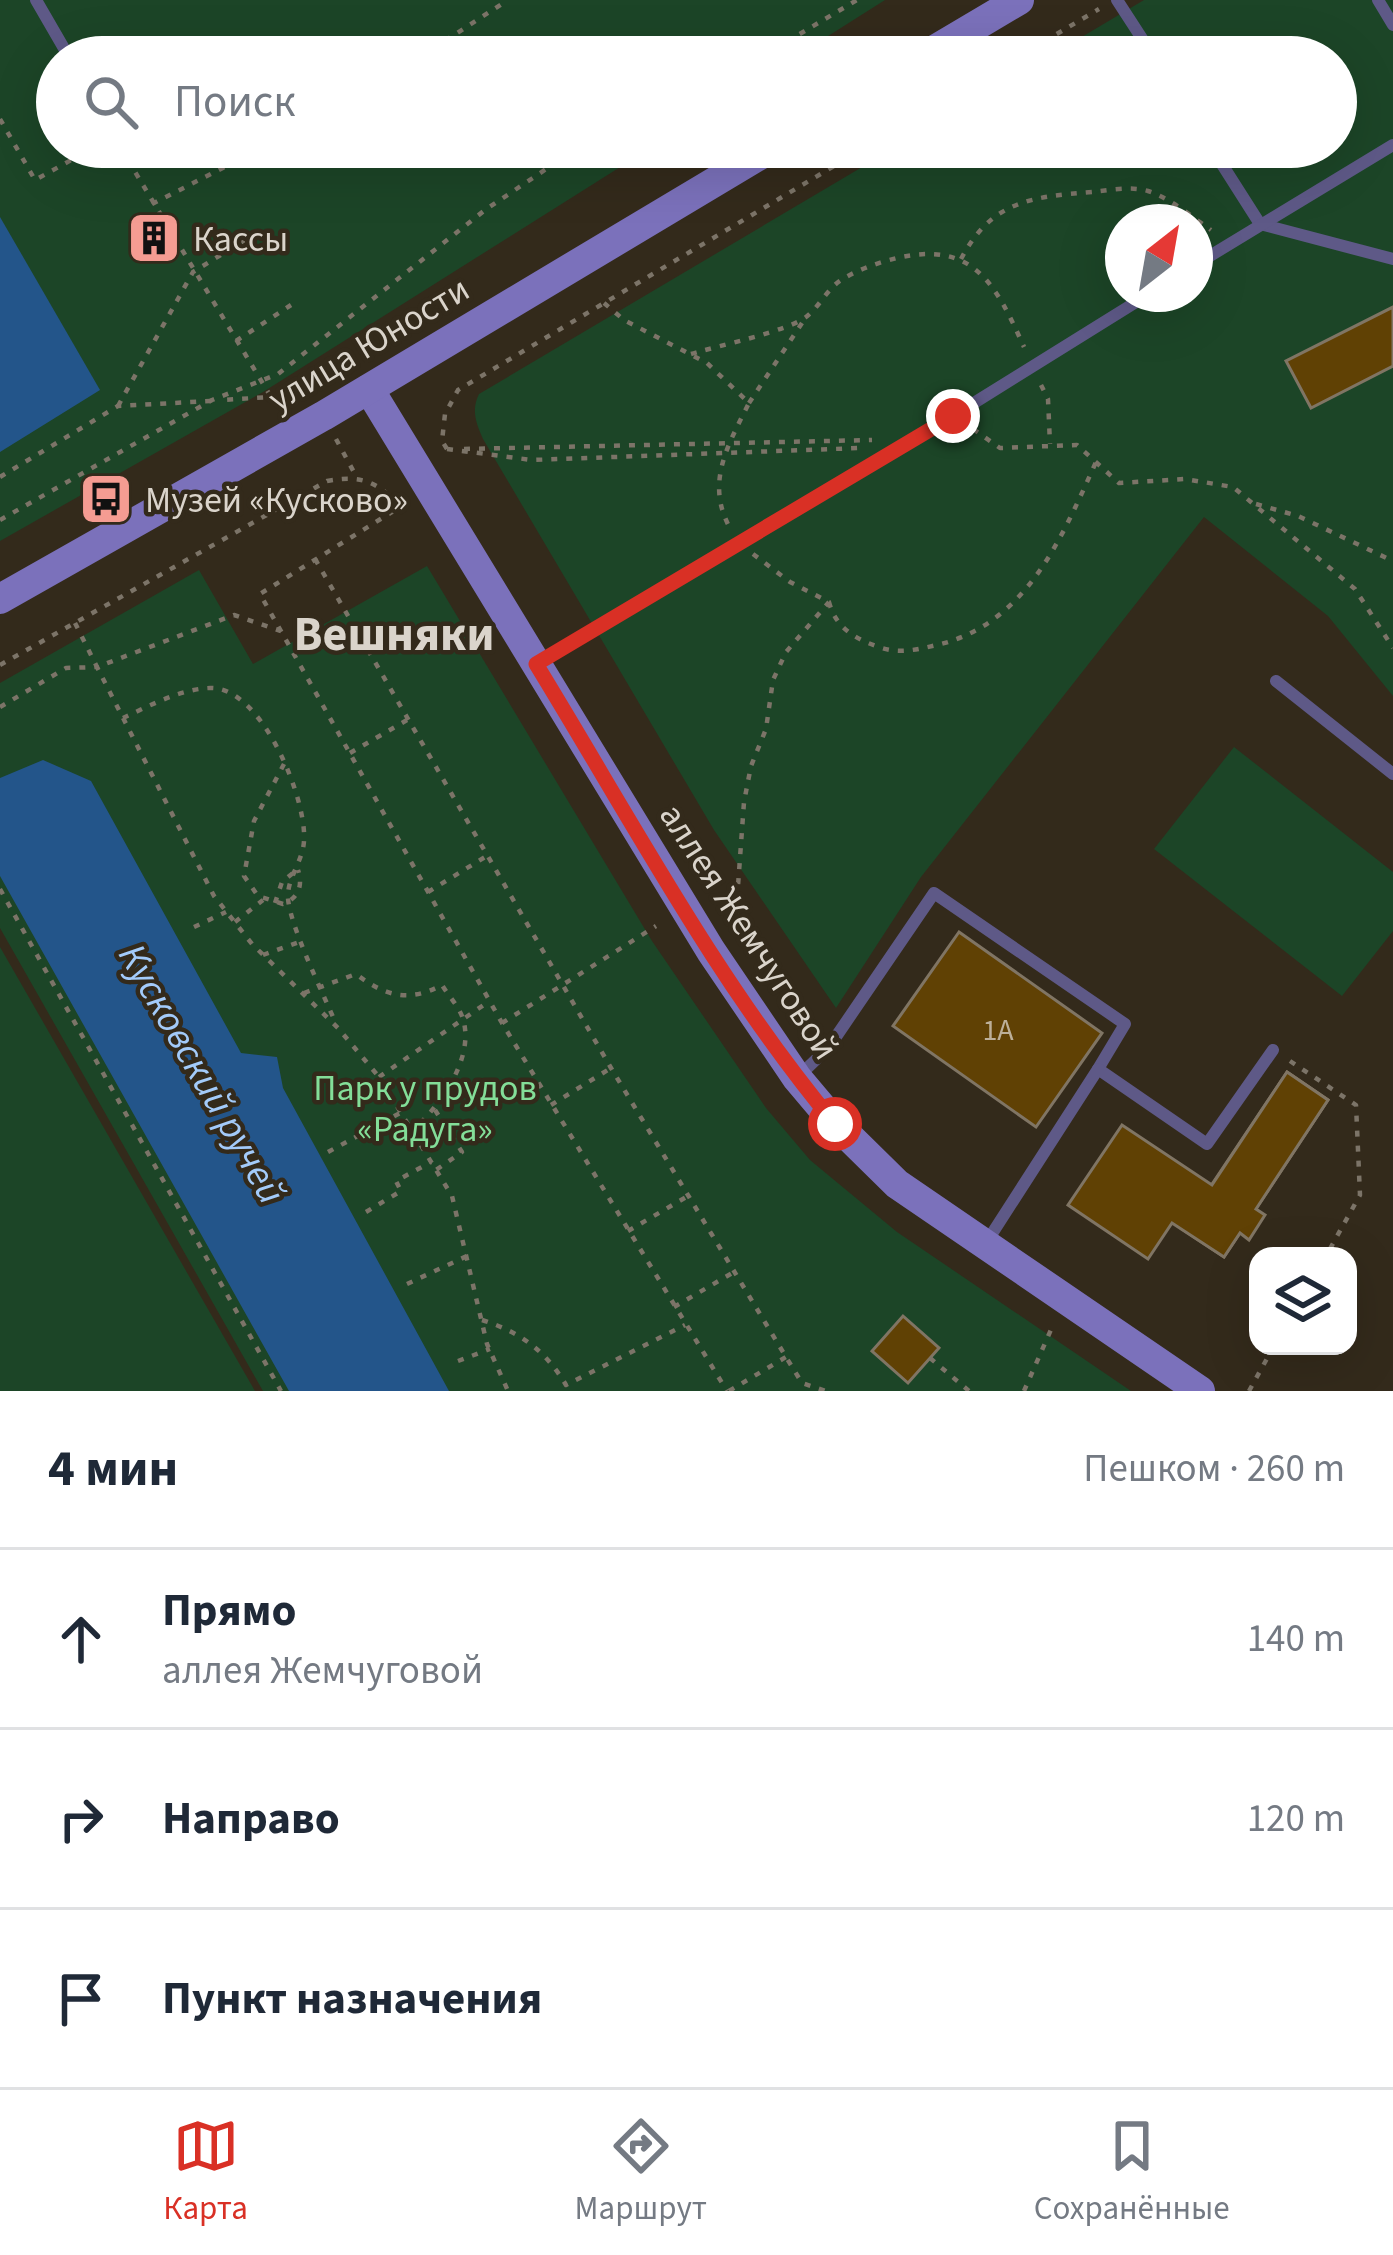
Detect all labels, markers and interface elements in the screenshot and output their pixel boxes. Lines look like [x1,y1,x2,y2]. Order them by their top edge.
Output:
search box [36,36,1357,168]
icon: search [78,69,144,135]
text: Поиск [174,70,296,134]
north arrow [1105,204,1213,312]
building icon: Кассы [126,210,182,266]
place label: Кассы [193,214,288,265]
street label: улица Юности [258,264,479,425]
route end [926,389,980,443]
bus stop icon: Музей «Кусково» [78,471,134,527]
place label: Музей «Кусково» [145,475,408,526]
district label: Вешняки [294,601,494,669]
street label: аллея Жемчуговой [647,794,851,1070]
water label: Кусковский ручей [104,933,299,1215]
house number: 1А [982,1009,1014,1052]
park label: Парк у прудов «Радуга» [313,1063,537,1155]
route start [808,1097,862,1151]
map controls [1249,1247,1357,1355]
button: layers [1249,1247,1357,1355]
text: 4 мин [48,1433,178,1505]
text: Пешком · 260 m [1083,1441,1345,1497]
text: Прямо [162,1579,296,1643]
icon: ahead [48,1606,114,1672]
text: 140 m [1247,1611,1345,1667]
text: аллея Жемчуговой [162,1643,483,1699]
icon: right [48,1786,114,1852]
text: Направо [162,1787,340,1851]
text: 120 m [1247,1791,1345,1847]
icon: arrive [48,1966,114,2032]
text: Пункт назначения [162,1967,542,2031]
tab: Карта [163,2113,248,2232]
tab: Маршрут [575,2113,707,2232]
tab: Сохранённые [1034,2113,1230,2232]

